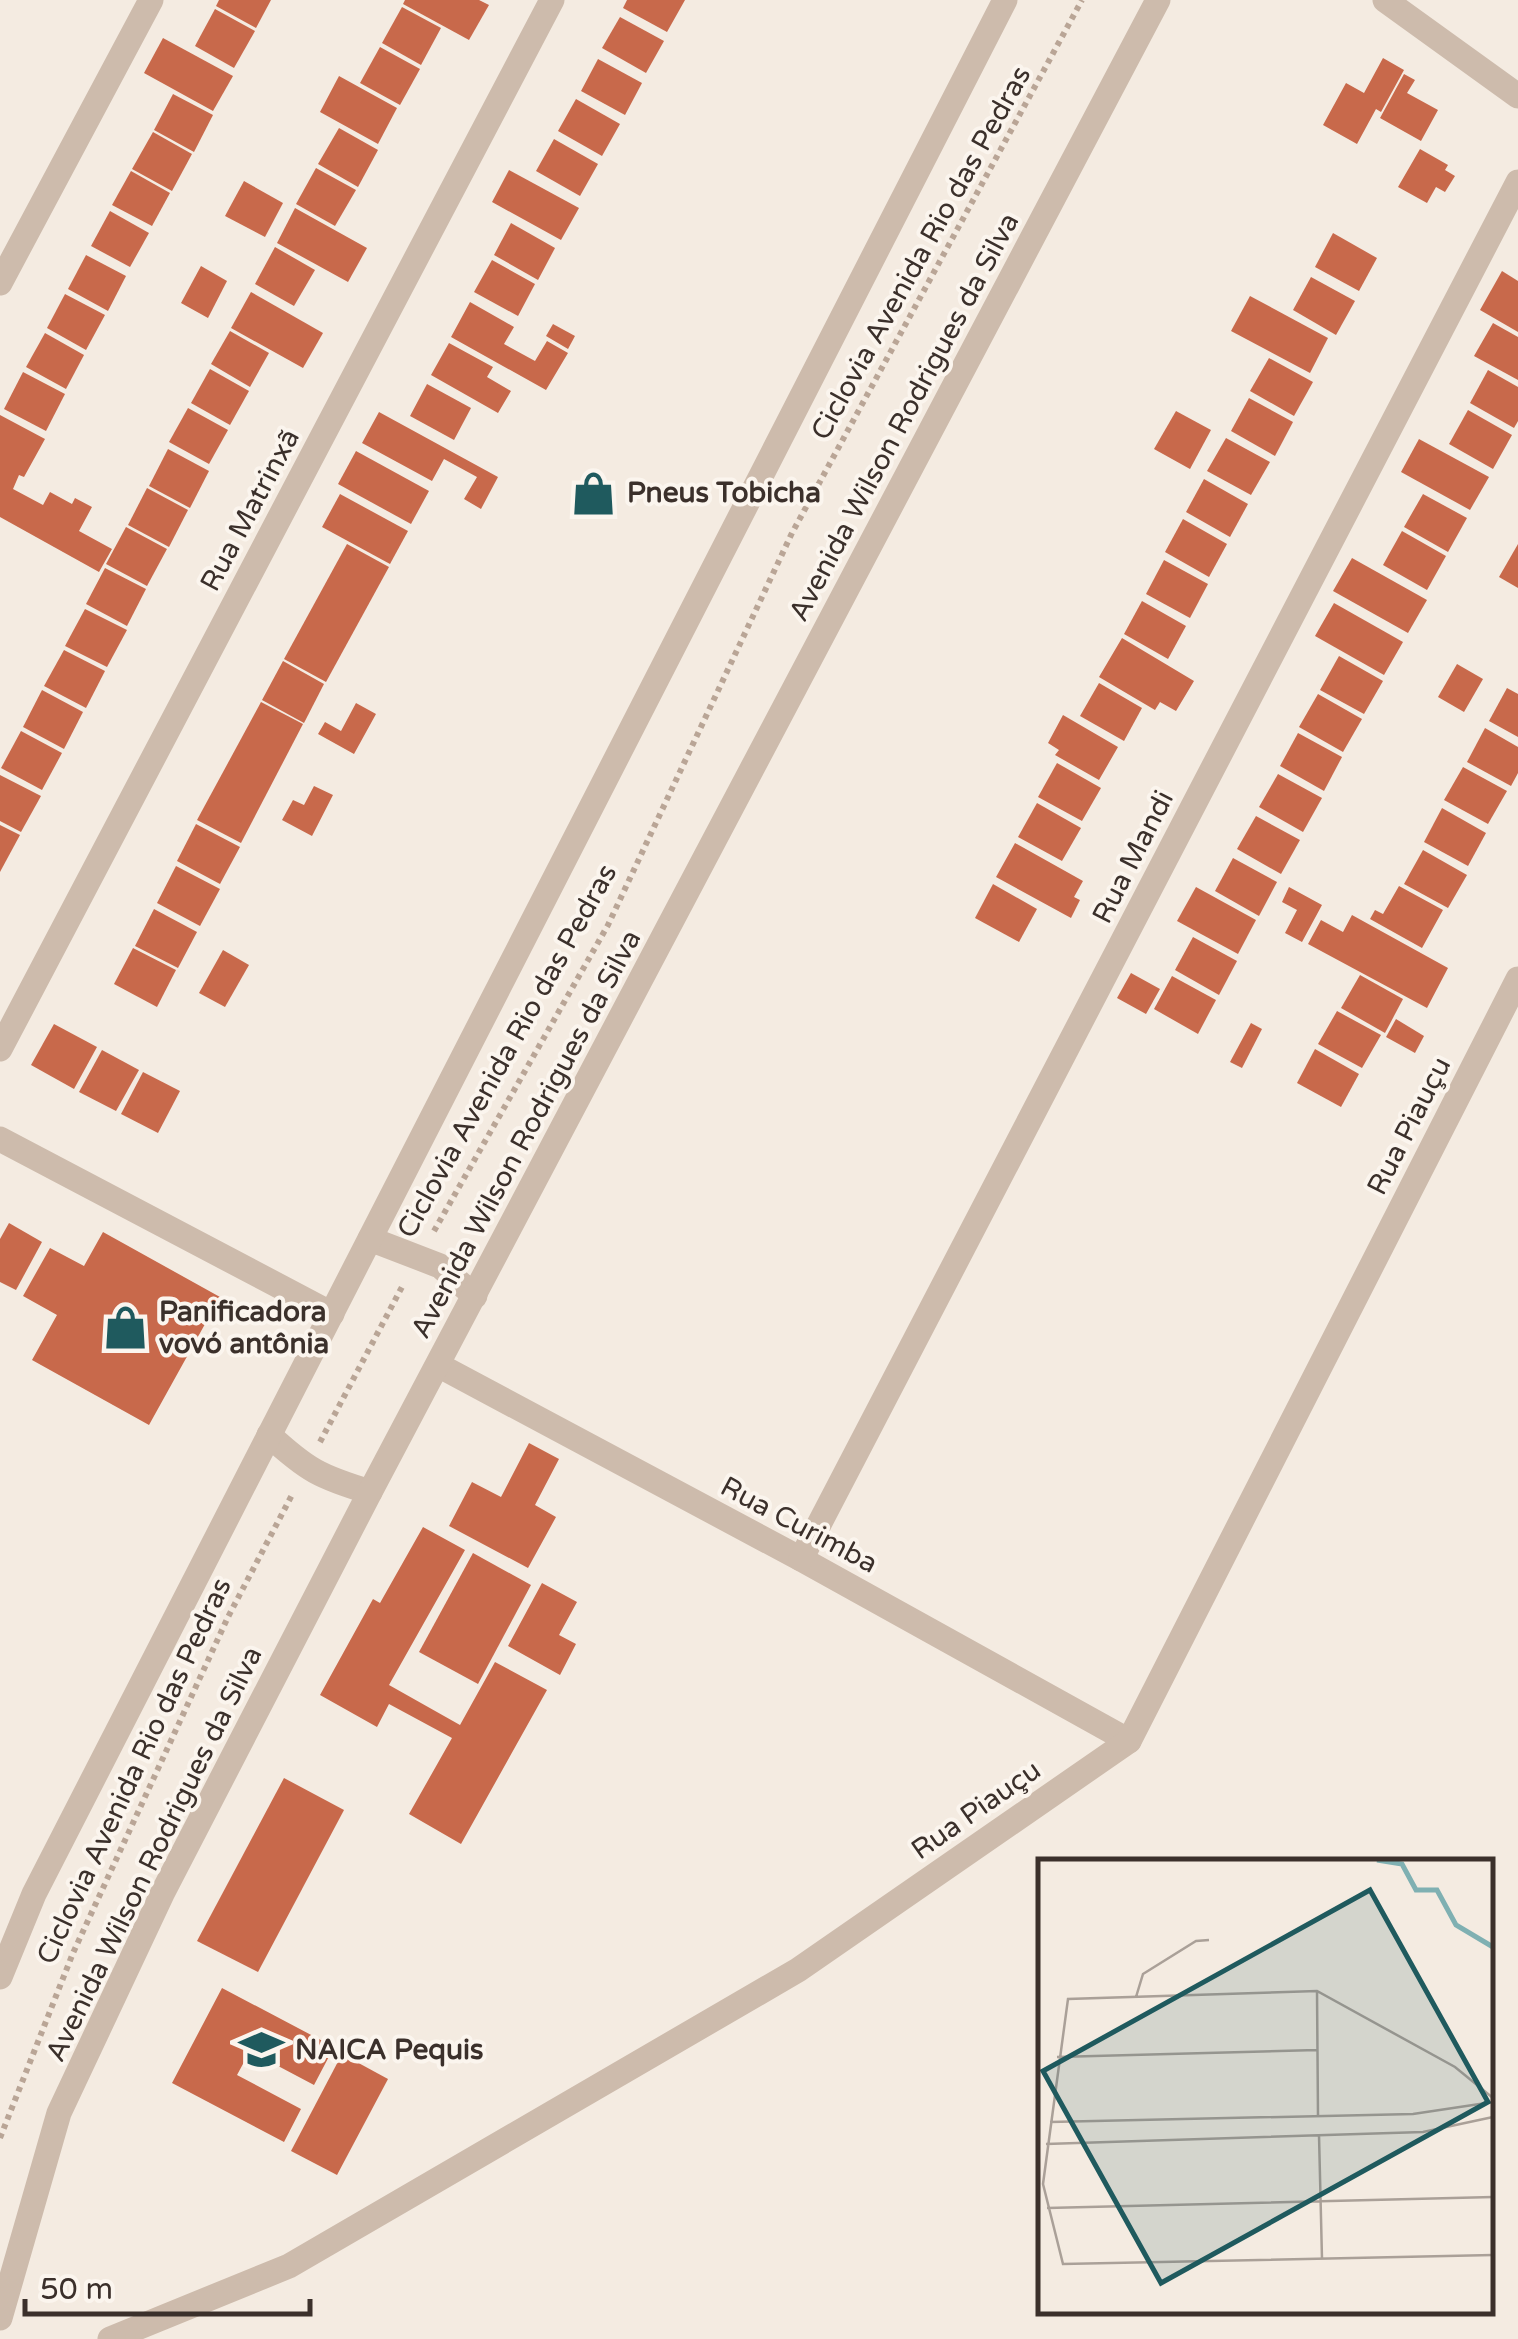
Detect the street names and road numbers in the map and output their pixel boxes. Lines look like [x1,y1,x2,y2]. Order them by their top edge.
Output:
street label: Ciclovia Avenida Rio das Pedras [804,60,1038,446]
street label: Avenida Wilson Rodrigues da Silva [782,207,1026,627]
street label: Rua Matrinxã [193,423,307,597]
street label: Rua Mandi [1085,785,1181,929]
street label: Ciclovia Avenida Rio das Pedras [390,858,624,1244]
street label: Avenida Wilson Rodrigues da Silva [404,924,648,1344]
street label: Rua Piauçu [1360,1051,1458,1201]
street label: Rua Curimba [715,1469,883,1581]
street label: Ciclovia Avenida Rio das Pedras [29,1572,239,1970]
street label: Avenida Wilson Rodrigues da Silva [38,1641,270,2067]
street label: Rua Piauçu [905,1753,1047,1867]

